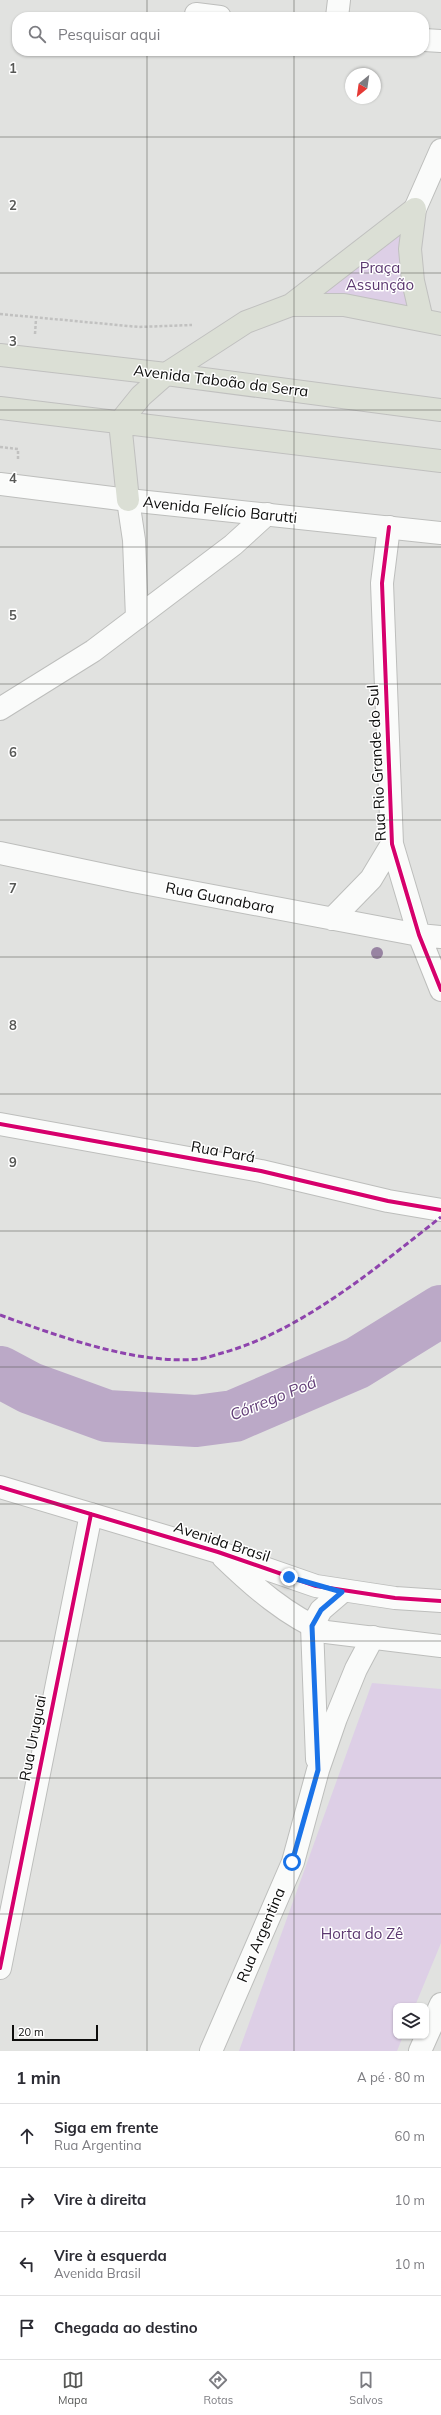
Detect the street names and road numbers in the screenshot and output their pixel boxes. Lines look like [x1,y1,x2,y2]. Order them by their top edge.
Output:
street label: Avenida Taboão da Serra [132,360,310,401]
street label: Avenida Felício Barutti [142,492,298,527]
street label: Rua Rio Grande do Sul [363,684,390,842]
street label: Rua Guanabara [164,878,276,917]
street label: Rua Pará [190,1137,257,1166]
street label: Avenida Brasil [172,1517,273,1566]
street label: Rua Uruguai [15,1693,50,1783]
street label: Rua Argentina [232,1885,289,1985]

